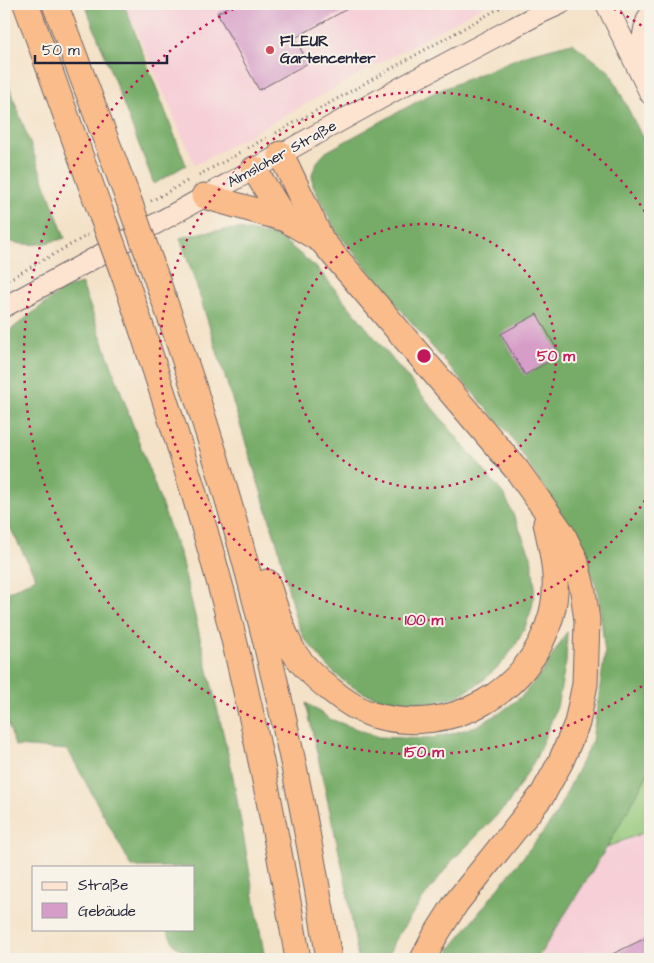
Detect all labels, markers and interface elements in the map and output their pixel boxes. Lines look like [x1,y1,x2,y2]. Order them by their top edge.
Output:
place label: FLEUR Gartencenter [280,31,376,69]
scale bar [35,32,168,64]
text: 50 m [42,40,80,61]
marker: FLEUR Gartencenter [264,44,276,56]
street label: Almsloher Straße [223,115,341,193]
text: 50 m [537,346,575,367]
centre of rings [415,347,433,365]
text: 100 m [405,610,444,631]
text: 150 m [404,742,444,763]
legend [32,866,195,930]
text: Straße [78,875,128,896]
text: Gebäude [78,901,136,922]

